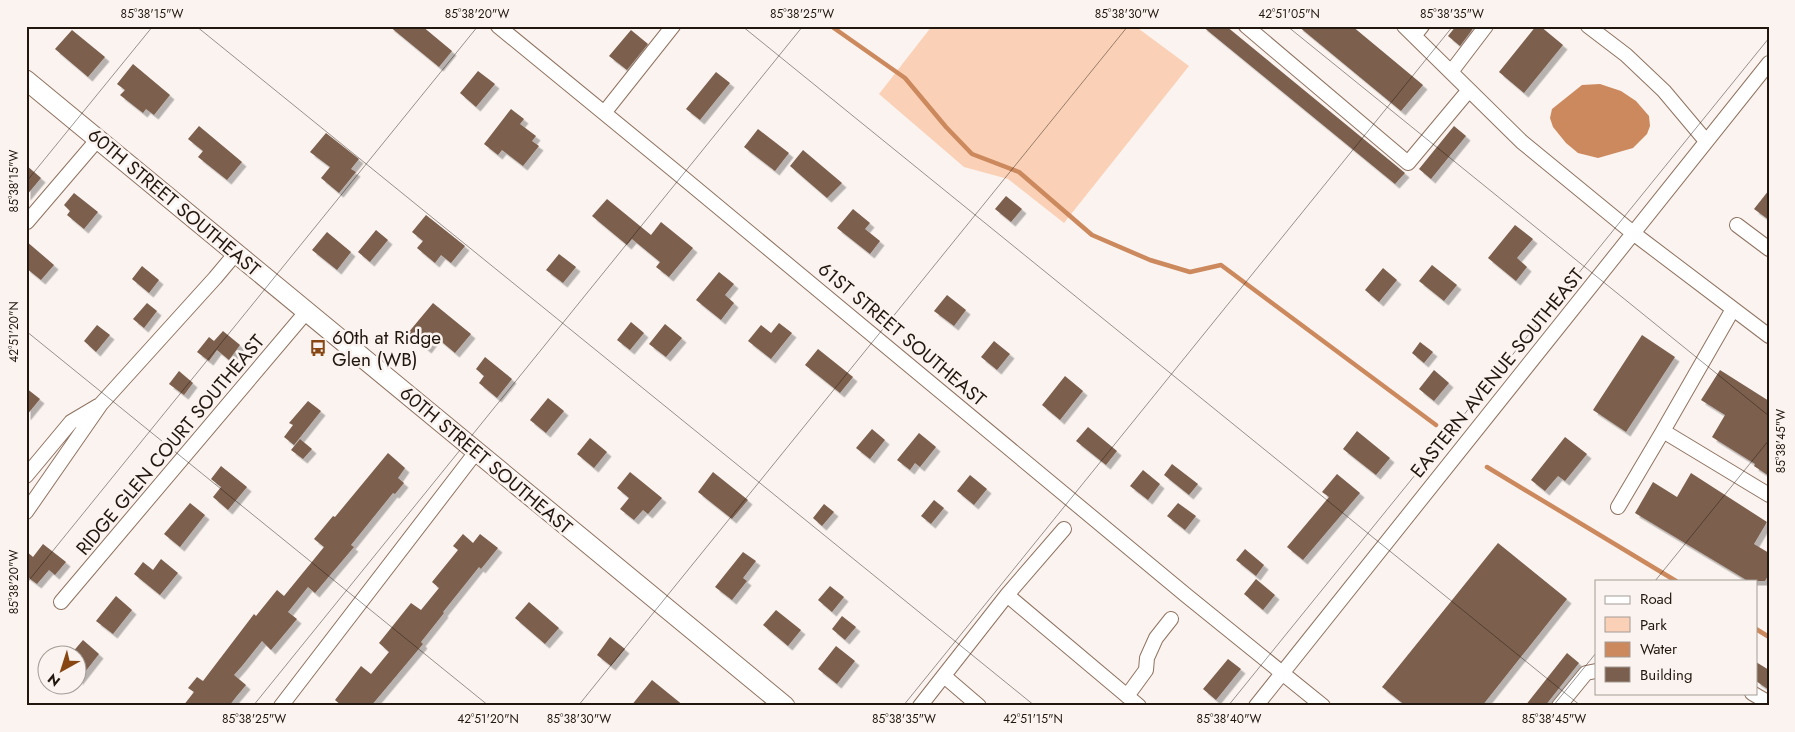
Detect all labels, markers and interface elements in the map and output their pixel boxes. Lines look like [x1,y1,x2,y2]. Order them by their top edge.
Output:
text: 85°38'15"W [121,5,184,23]
text: 85°38'20"W [445,5,509,23]
text: 85°38'25"W [770,5,834,23]
text: 85°38'30"W [1095,5,1159,23]
text: 42°51'05"N [1258,5,1320,23]
text: 85°38'35"W [1420,5,1484,23]
street label: 60TH STREET SOUTHEAST [82,122,266,282]
text: 85°38'15"W [5,149,23,212]
street label: 61ST STREET SOUTHEAST [812,256,992,412]
street label: EASTERN AVENUE SOUTHEAST [1404,263,1590,483]
text: 42°51'20"N [5,301,23,363]
place label: 60th at Ridge Glen (WB) [332,324,441,373]
street label: RIDGE GLEN COURT SOUTHEAST [70,329,271,561]
bus stop icon: 60th at Ridge Glen (WB) [308,338,328,358]
street label: 60TH STREET SOUTHEAST [394,380,578,540]
text: 85°38'45"W [1772,409,1790,473]
text: 85°38'20"W [5,550,23,614]
legend [1595,580,1758,694]
text: Road [1640,588,1672,610]
text: Park [1640,614,1667,636]
text: Water [1640,638,1678,660]
north arrow [38,644,88,694]
text: Building [1640,664,1692,686]
text: N [43,669,64,691]
text: 85°38'25"W [222,710,286,728]
text: 42°51'20"N [457,710,519,728]
text: 85°38'30"W [547,710,611,728]
text: 85°38'35"W [872,710,936,728]
text: 42°51'15"N [1003,710,1063,728]
text: 85°38'40"W [1197,710,1262,728]
text: 85°38'45"W [1522,710,1586,728]

